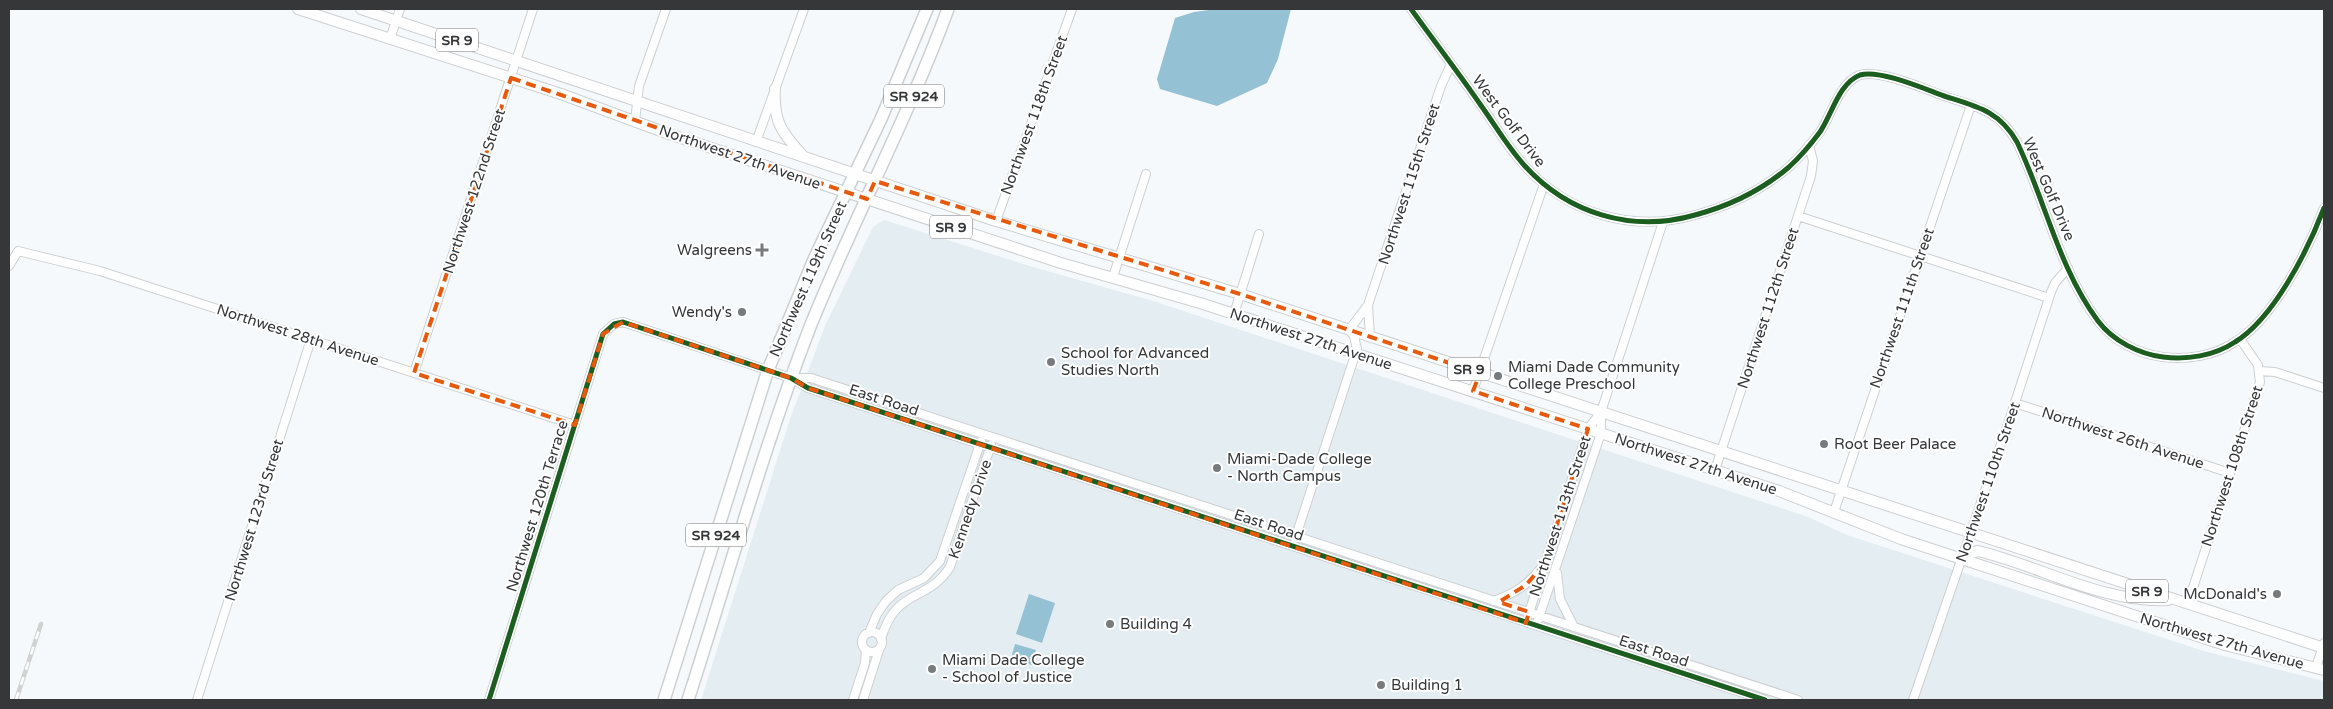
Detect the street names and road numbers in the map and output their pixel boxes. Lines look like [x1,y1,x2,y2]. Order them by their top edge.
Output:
road number: SR 9 [436,28,478,52]
street label: Northwest 118th Street [997,33,1071,197]
street label: West Golf Drive [1469,71,1549,171]
road number: SR 924 [884,84,944,108]
street label: Northwest 115th Street [1374,101,1444,267]
street label: Northwest 122nd Street [439,106,509,276]
street label: Northwest 27th Avenue [657,121,823,193]
street label: West Golf Drive [2019,135,2079,243]
street label: Northwest 119th Street [766,198,851,360]
road number: SR 9 [930,216,972,238]
street label: Northwest 112th Street [1733,225,1803,391]
street label: Northwest 111th Street [1866,225,1938,391]
street label: Northwest 28th Avenue [214,300,382,370]
street label: Northwest 27th Avenue [1227,304,1395,374]
road number: SR 9 [1448,358,1490,380]
street label: East Road [847,380,921,420]
street label: Northwest 108th Street [2197,383,2267,549]
street label: Northwest 110th Street [1952,399,2024,565]
street label: Northwest 26th Avenue [2039,403,2207,473]
street label: Northwest 120th Terrace [502,418,572,594]
street label: Northwest 27th Avenue [1612,429,1780,499]
street label: Northwest 113th Street [1525,433,1595,599]
street label: Northwest 123rd Street [221,437,287,603]
street label: Kennedy Drive [945,457,995,561]
street label: East Road [1232,505,1306,545]
road number: SR 924 [686,524,746,546]
road number: SR 9 [2126,580,2168,602]
street label: Northwest 27th Avenue [2138,609,2306,673]
street label: East Road [1617,631,1691,671]

